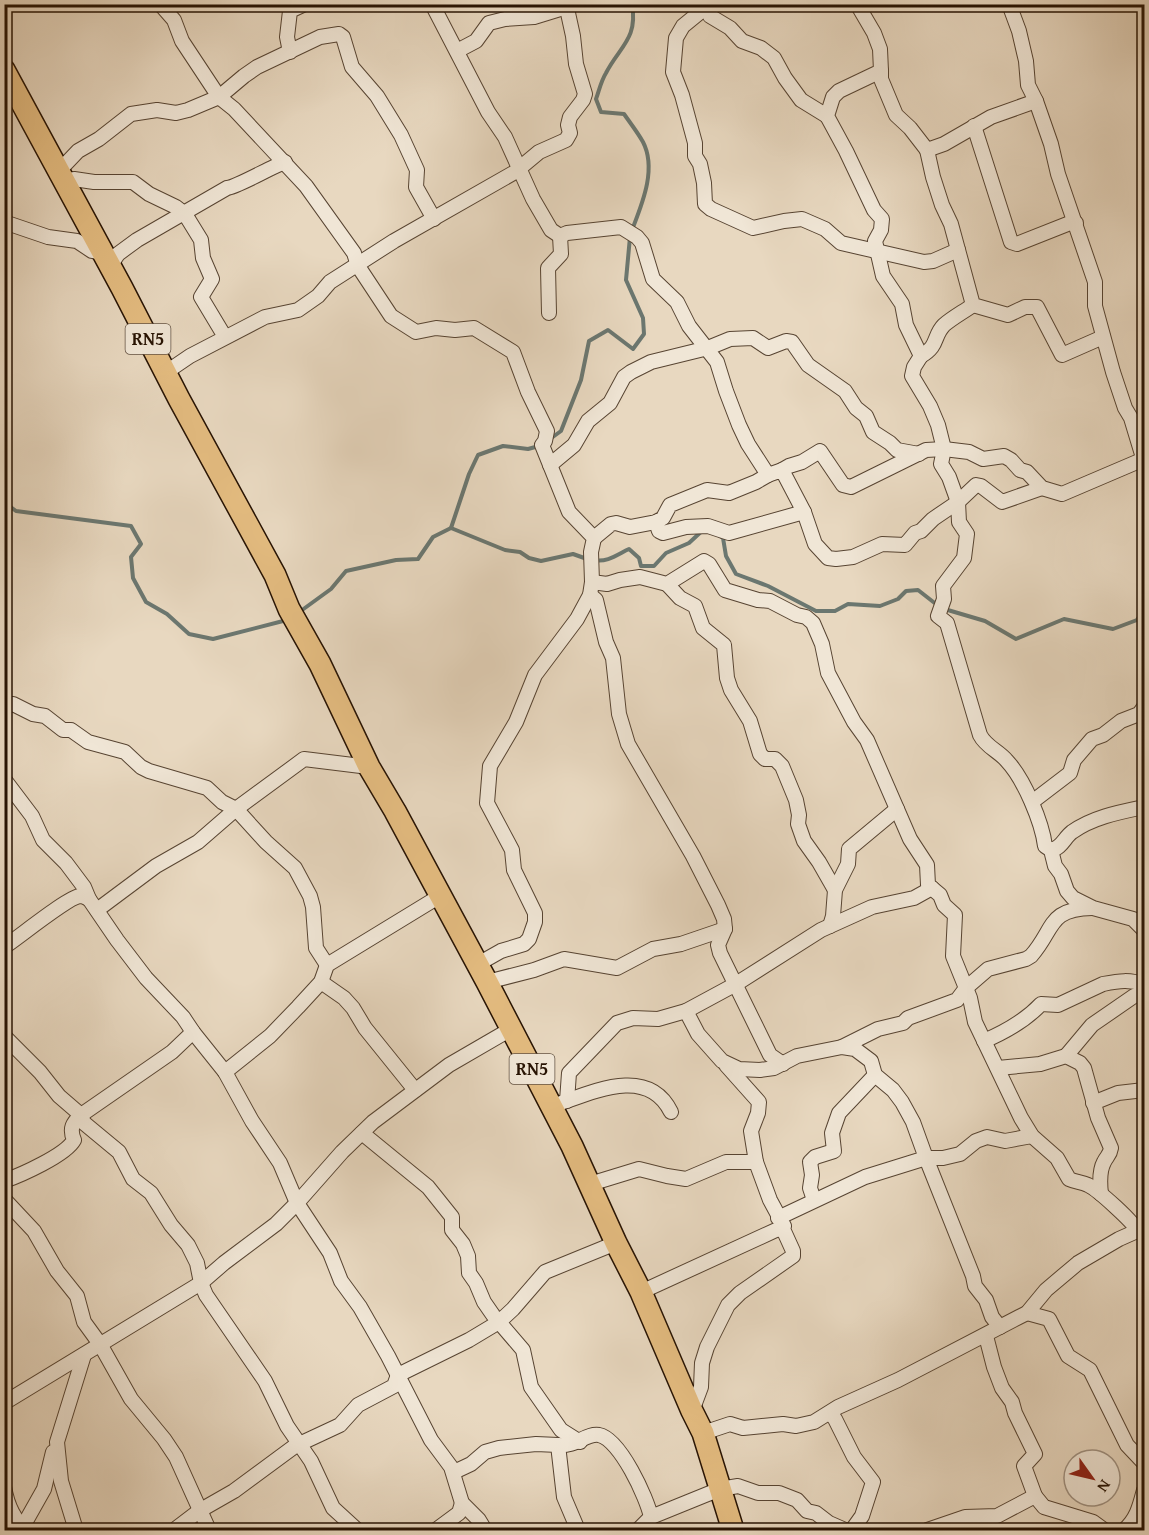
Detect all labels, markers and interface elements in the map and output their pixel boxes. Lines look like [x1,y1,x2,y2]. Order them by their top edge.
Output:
road number: RN5 [126,324,170,354]
road number: RN5 [510,1054,554,1084]
north arrow [1062,1448,1122,1508]
text: N [1091,1475,1117,1498]

